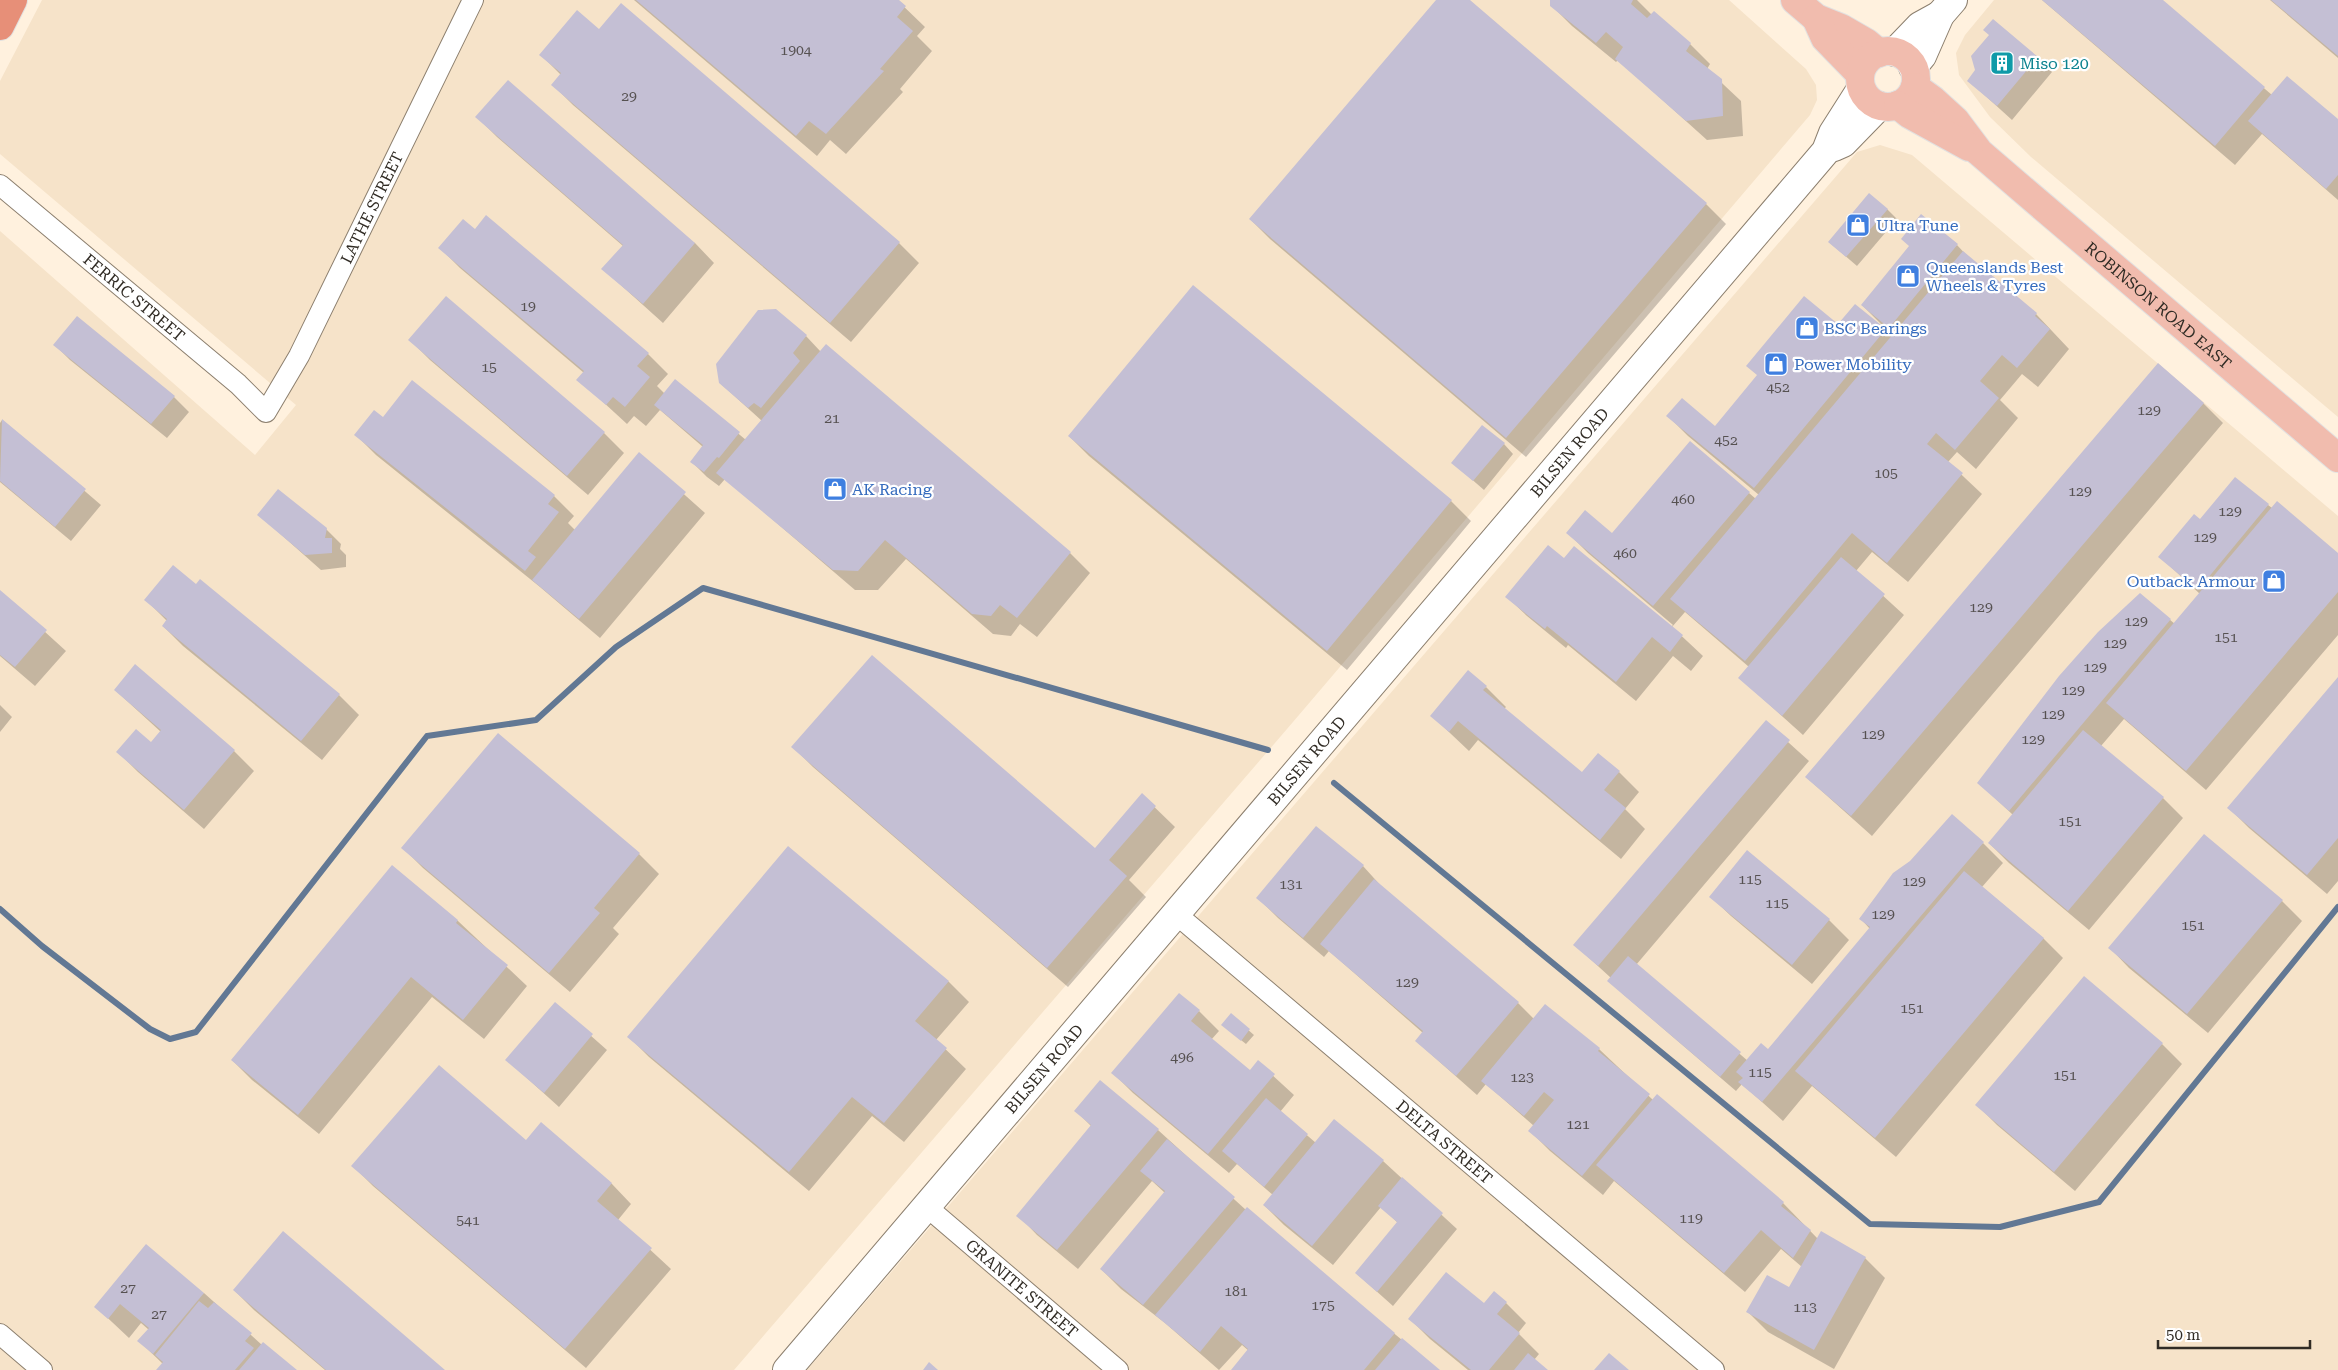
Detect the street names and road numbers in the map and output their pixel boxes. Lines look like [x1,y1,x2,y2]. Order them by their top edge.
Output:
street label: LATHE STREET [336,149,407,266]
street label: ROBINSON ROAD EAST [2082,238,2236,373]
street label: FERRIC STREET [80,249,189,345]
street label: BILSEN ROAD [1526,404,1612,500]
street label: BILSEN ROAD [1263,712,1350,809]
street label: BILSEN ROAD [1001,1020,1087,1117]
street label: DELTA STREET [1393,1096,1497,1188]
street label: GRANITE STREET [962,1235,1082,1341]

